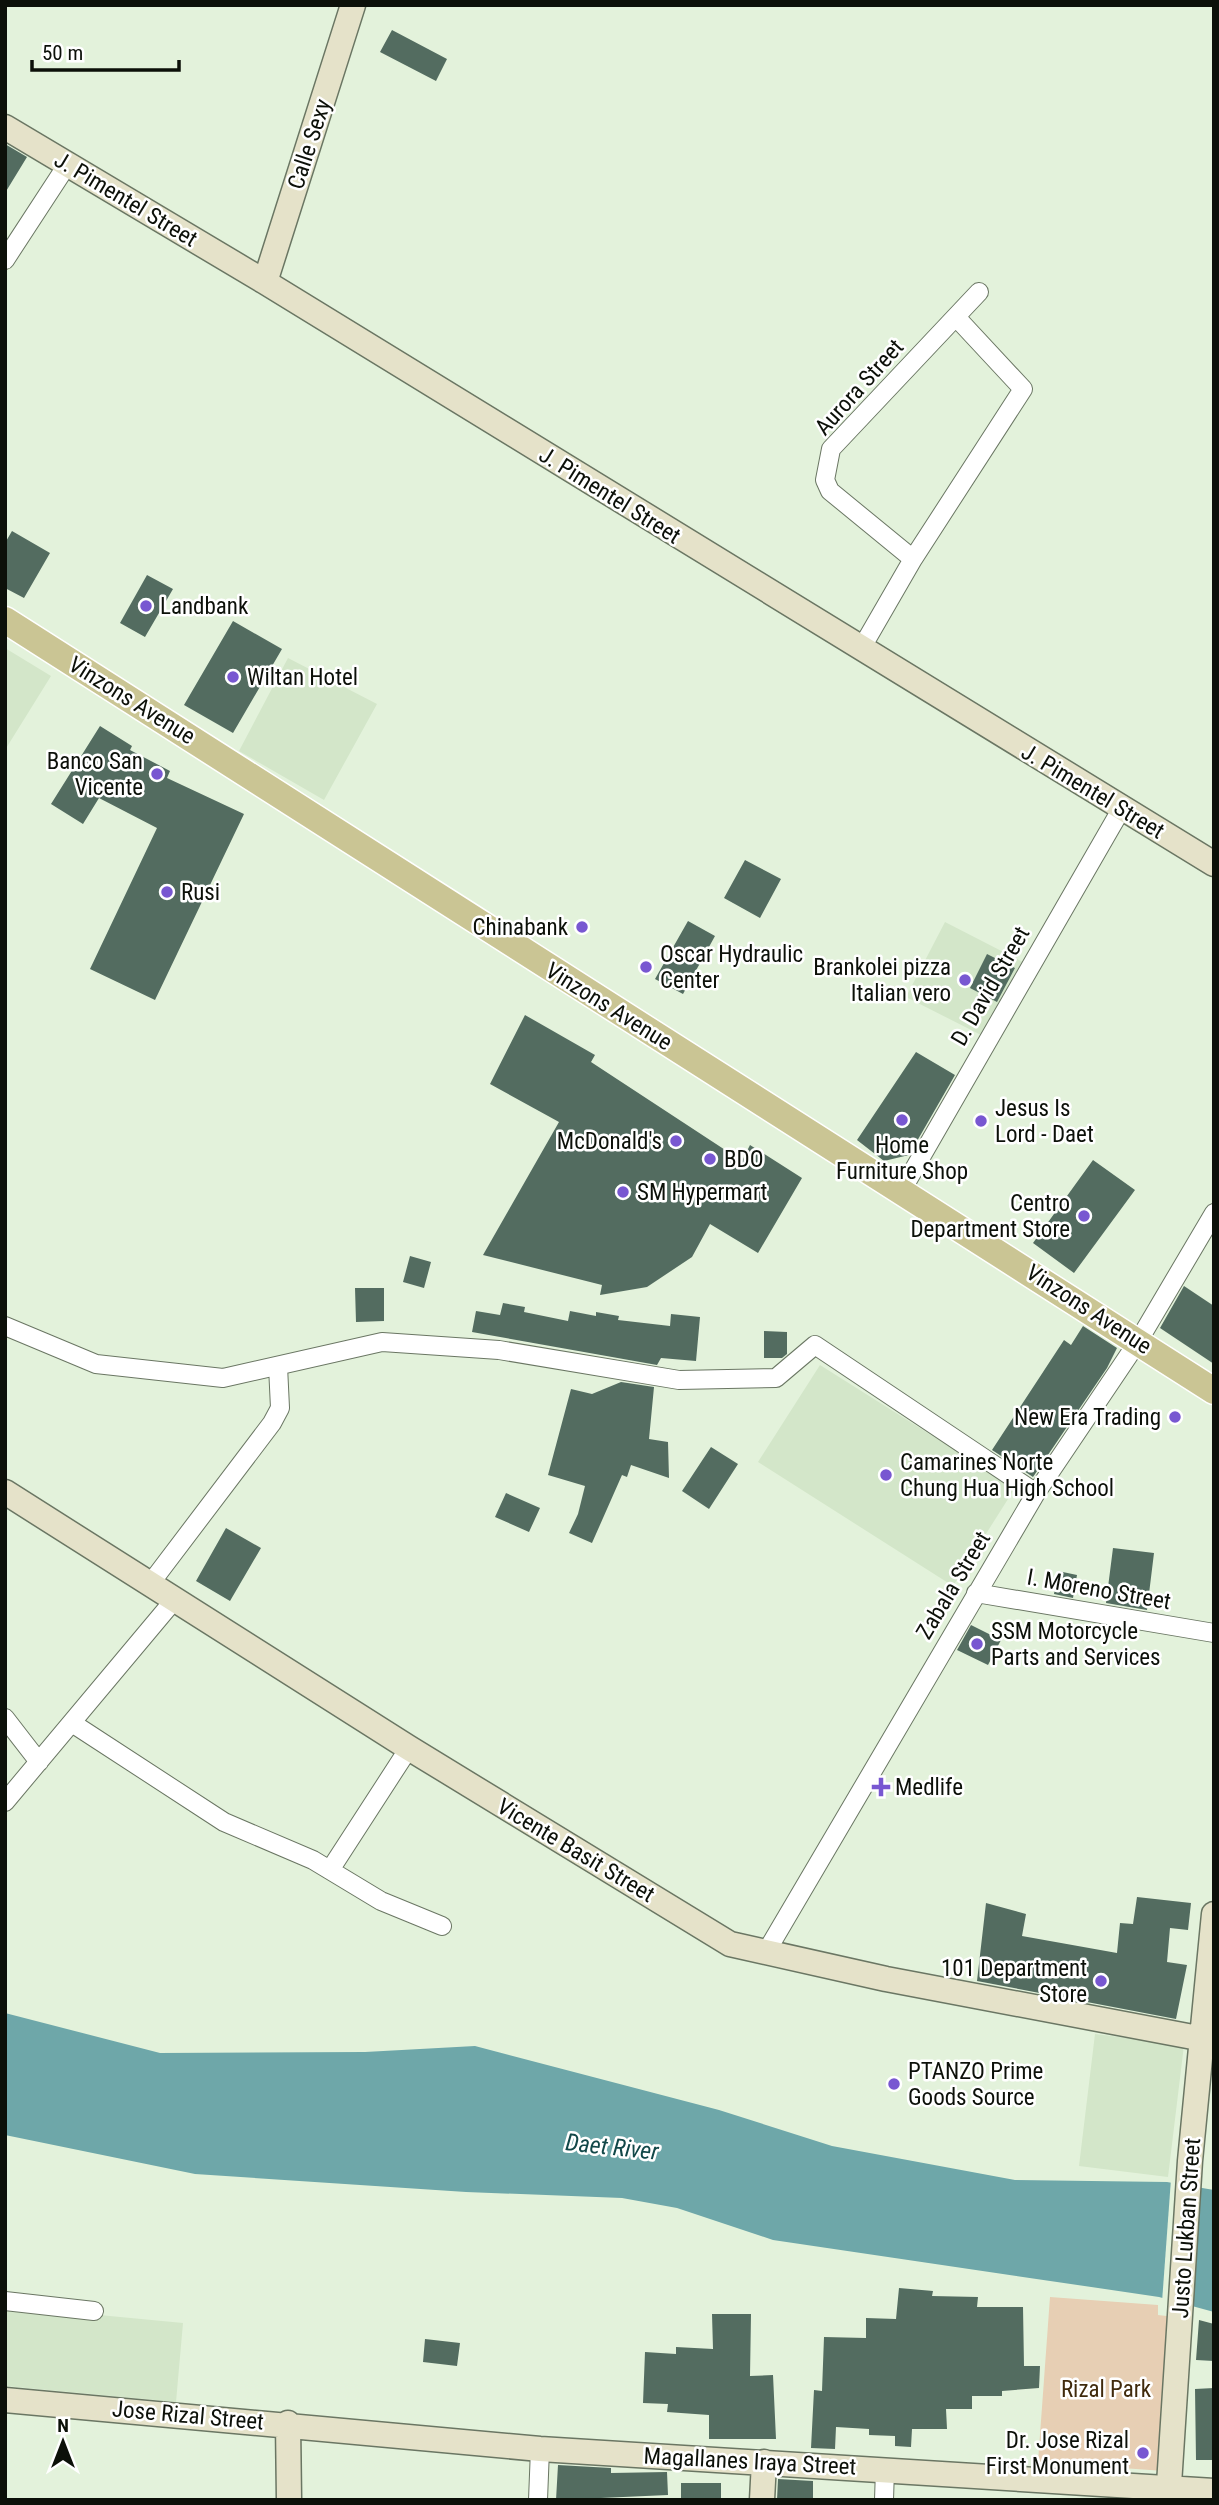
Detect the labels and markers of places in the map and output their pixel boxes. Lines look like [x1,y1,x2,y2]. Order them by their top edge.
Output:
place label: Landbank [160,593,249,620]
marker: Landbank [138,598,154,614]
place label: Wiltan Hotel [247,664,358,691]
marker: Wiltan Hotel [225,669,241,685]
place label: Banco San Vicente [47,748,143,801]
marker: Banco San Vicente [149,766,165,782]
place label: Rusi [181,879,220,906]
marker: Rusi [159,884,175,900]
place label: Chinabank [473,914,569,941]
marker: Chinabank [574,919,590,935]
place label: Oscar Hydraulic Center [660,941,803,994]
place label: Brankolei pizza Italian vero [813,954,951,1007]
marker: Oscar Hydraulic Center [638,959,654,975]
marker: Brankolei pizza Italian vero [957,972,973,988]
place label: Jesus Is Lord - Daet [995,1095,1094,1148]
marker: Home Furniture Shop [894,1112,910,1128]
marker: Jesus Is Lord - Daet [973,1113,989,1129]
place label: McDonald's [557,1128,662,1155]
place label: Home Furniture Shop [836,1132,968,1185]
marker: McDonald's [668,1133,684,1149]
place label: BDO [724,1146,764,1173]
marker: BDO [702,1151,718,1167]
place label: SM Hypermart [637,1179,767,1206]
marker: SM Hypermart [615,1184,631,1200]
place label: Centro Department Store [910,1190,1070,1243]
marker: Centro Department Store [1076,1208,1092,1224]
place label: New Era Trading [1014,1404,1161,1431]
marker: New Era Trading [1167,1409,1183,1425]
place label: Camarines Norte Chung Hua High School [900,1449,1114,1502]
marker: Camarines Norte Chung Hua High School [878,1467,894,1483]
place label: SSM Motorcycle Parts and Services [991,1618,1161,1671]
marker: SSM Motorcycle Parts and Services [969,1636,985,1652]
place label: Medlife [895,1774,963,1801]
marker: Medlife [873,1779,889,1795]
place label: 101 Department Store [941,1955,1087,2008]
marker: 101 Department Store [1093,1973,1109,1989]
place label: PTANZO Prime Goods Source [908,2058,1043,2111]
marker: PTANZO Prime Goods Source [886,2076,902,2092]
place label: Dr. Jose Rizal First Monument [986,2427,1129,2480]
marker: Dr. Jose Rizal First Monument [1135,2445,1151,2461]

